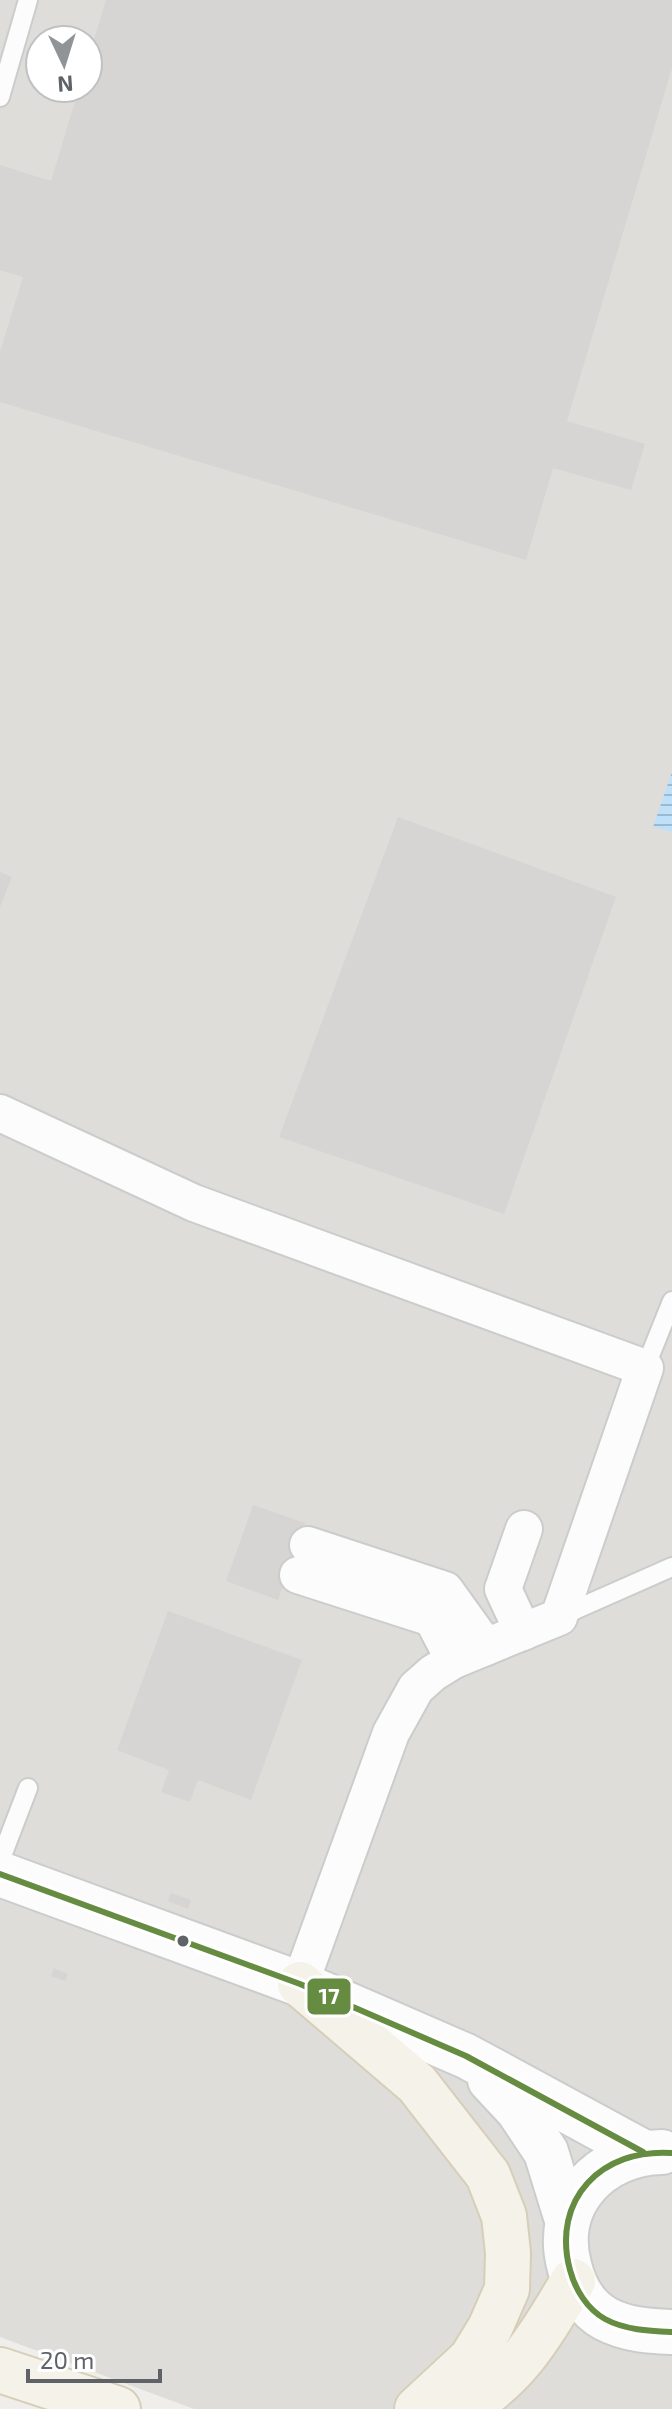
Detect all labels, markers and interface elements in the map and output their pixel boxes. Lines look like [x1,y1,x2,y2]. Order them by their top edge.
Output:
north arrow [24,24,104,104]
text: N [57,71,74,98]
unlabelled marker [175,1933,191,1949]
line badge: 17 [306,1977,352,2016]
text: 17 [318,1982,340,2008]
scale bar [28,2333,160,2383]
text: 20 m [40,2345,94,2374]

